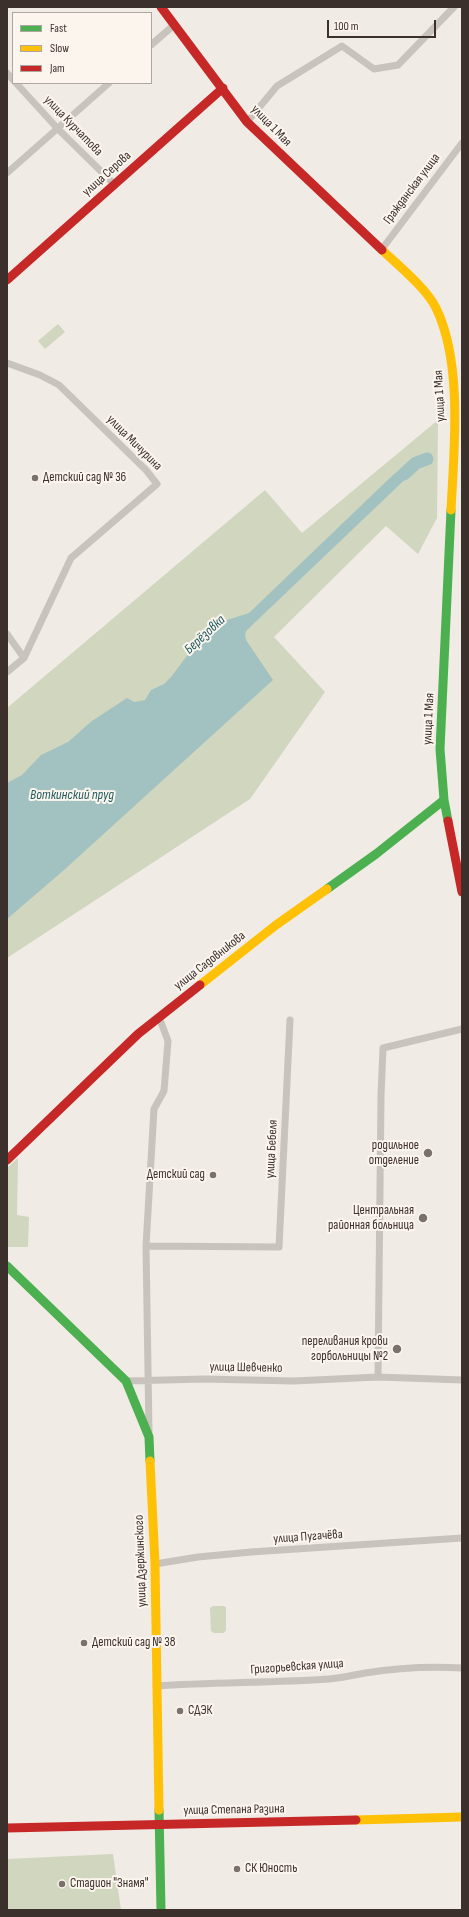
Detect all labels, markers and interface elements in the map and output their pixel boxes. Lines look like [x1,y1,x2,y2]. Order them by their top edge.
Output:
legend [12,12,152,84]
scale bar [329,12,438,38]
text: 100 m [334,19,359,34]
text: Fast [50,21,67,36]
text: Slow [50,41,69,56]
text: Jam [50,61,65,76]
street label: улица Курчатова [40,93,106,159]
street label: улица 1 Мая [247,102,295,150]
street label: улица Серова [79,148,135,200]
street label: Гражданская улица [380,151,444,227]
street label: улица 1 Мая [431,370,449,422]
street label: улица Мичурина [103,412,165,474]
place label: Детский сад № 36 [43,470,126,486]
marker: Детский сад № 36 [30,473,40,483]
water label: Берёзовка [181,612,229,658]
street label: улица 1 Мая [420,693,438,745]
water label: Воткинский пруд [30,787,114,803]
street label: улица Садовникова [171,928,249,994]
street label: улица Бебеля [263,1119,281,1179]
place label: родильное отделение [369,1138,419,1169]
marker: родильное отделение [422,1147,434,1159]
place label: Детский сад [147,1167,205,1183]
marker: Детский сад [208,1170,218,1180]
place label: Центральная районная больница [328,1203,414,1234]
marker: Центральная районная больница [417,1212,429,1224]
place label: переливания крови горбольницы №2 [302,1334,388,1365]
marker: переливания крови горбольницы №2 [391,1343,403,1355]
street label: улица Шевченко [209,1360,283,1376]
street label: улица Дзержинского [132,1515,150,1607]
street label: улица Пугачёва [273,1527,343,1547]
place label: Детский сад № 38 [92,1635,175,1651]
marker: Детский сад № 38 [79,1638,89,1648]
street label: Григорьевская улица [250,1656,344,1678]
place label: СДЭК [188,1703,212,1719]
marker: СДЭК [175,1706,185,1716]
street label: улица Степана Разина [183,1801,285,1819]
place label: СК Юность [245,1861,297,1877]
marker: СК Юность [232,1864,242,1874]
place label: Стадион "Знамя" [70,1876,149,1892]
marker: Стадион "Знамя" [57,1879,67,1889]

